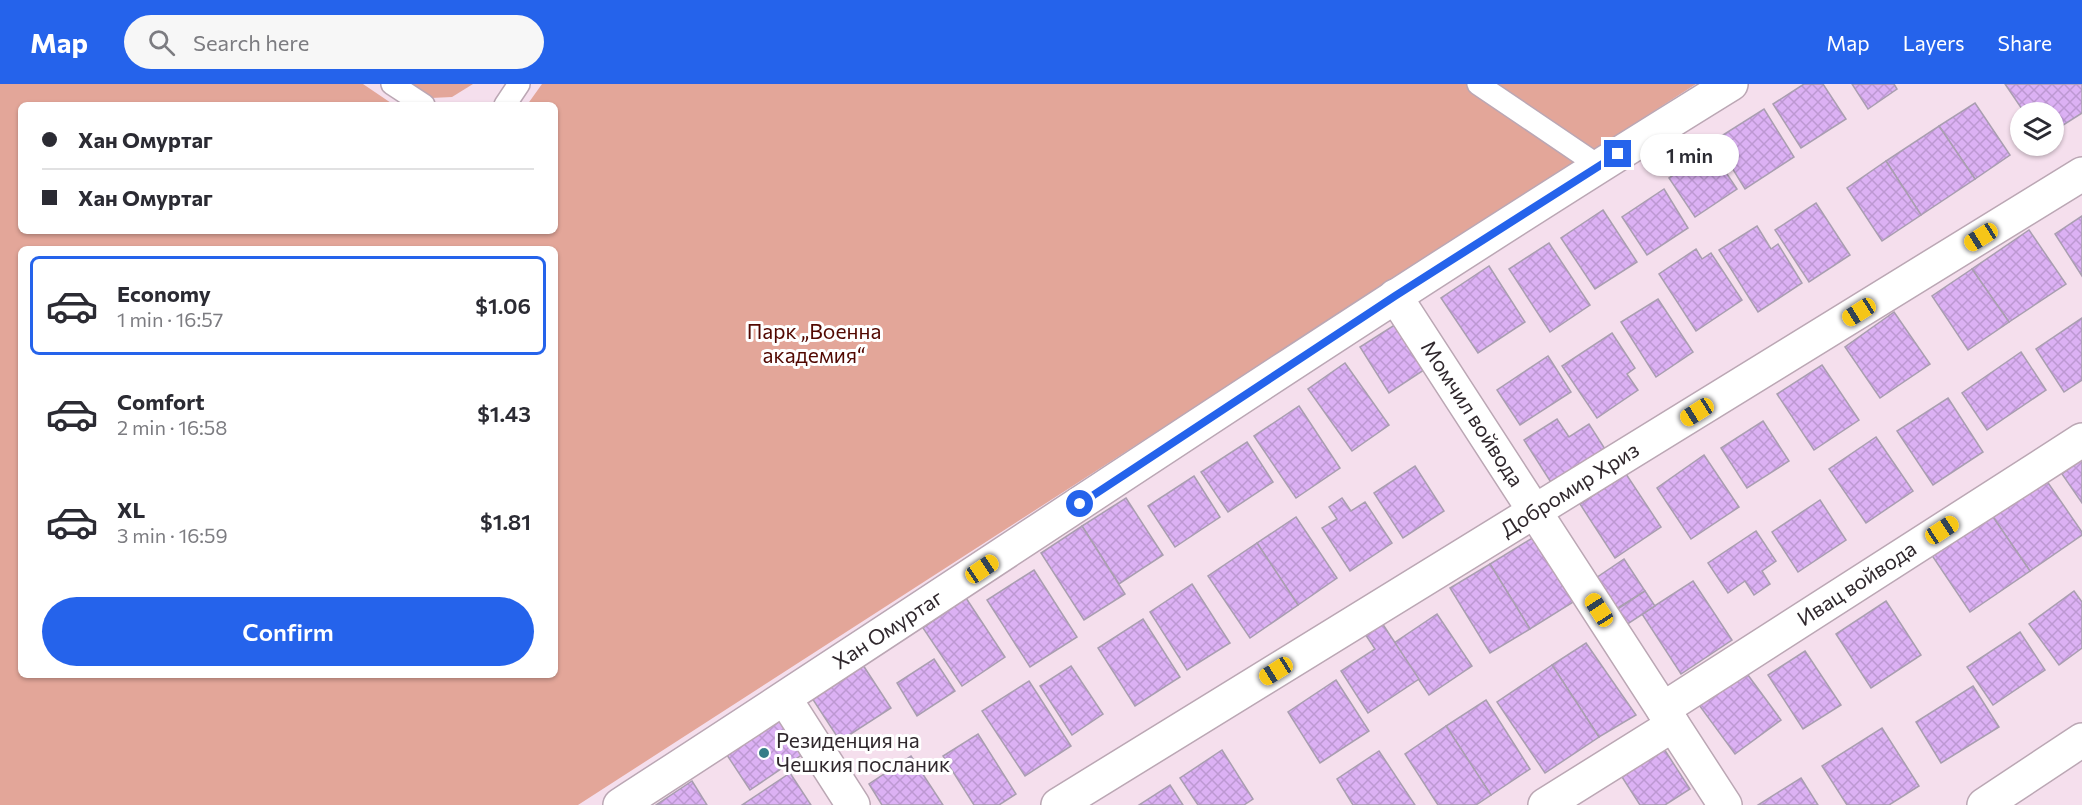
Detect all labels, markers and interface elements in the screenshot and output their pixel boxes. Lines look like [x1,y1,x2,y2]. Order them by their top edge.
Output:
search box [124,15,544,69]
text: Map [30,25,88,59]
icon: search [145,26,178,59]
text: Search here [193,29,309,56]
text: Map [1826,30,1870,55]
text: Layers [1903,30,1965,55]
text: Share [1998,30,2052,55]
map controls [2010,102,2064,156]
button: layers [2010,102,2064,156]
text: Хан Омуртаг [78,126,213,153]
callout: 1 min [1639,133,1738,175]
route end [1604,140,1631,167]
text: 1 min [1666,143,1713,167]
text: Хан Омуртаг [78,184,213,211]
car [1961,220,2001,254]
icon: car [45,279,99,333]
text: Economy [117,280,211,307]
text: $1.06 [475,292,531,319]
car [1839,295,1879,329]
text: 1 min · 16:57 [117,307,223,331]
park label: Парк „Военна академия“ [747,318,881,367]
street label: Момчил войвода [1417,335,1530,491]
icon: car [45,387,99,441]
text: Comfort [117,388,205,415]
car [1677,395,1717,429]
text: $1.43 [477,400,531,427]
text: 2 min · 16:58 [117,415,227,439]
street label: Добромир Хриз [1495,436,1643,541]
route start [1066,490,1093,517]
icon: car [45,495,99,549]
text: XL [117,496,145,523]
text: $1.81 [480,508,531,535]
car [1922,513,1962,547]
text: 3 min · 16:59 [117,523,228,547]
street label: Ивац войвода [1792,535,1920,630]
car [962,551,1002,587]
street label: Хан Омуртаг [827,584,947,674]
car [1582,590,1616,630]
button: Confirm [42,597,534,666]
car [1256,654,1296,688]
place label: Резиденция на Чешкия посланик [776,727,950,776]
marker: Резиденция на Чешкия посланик [757,746,771,760]

